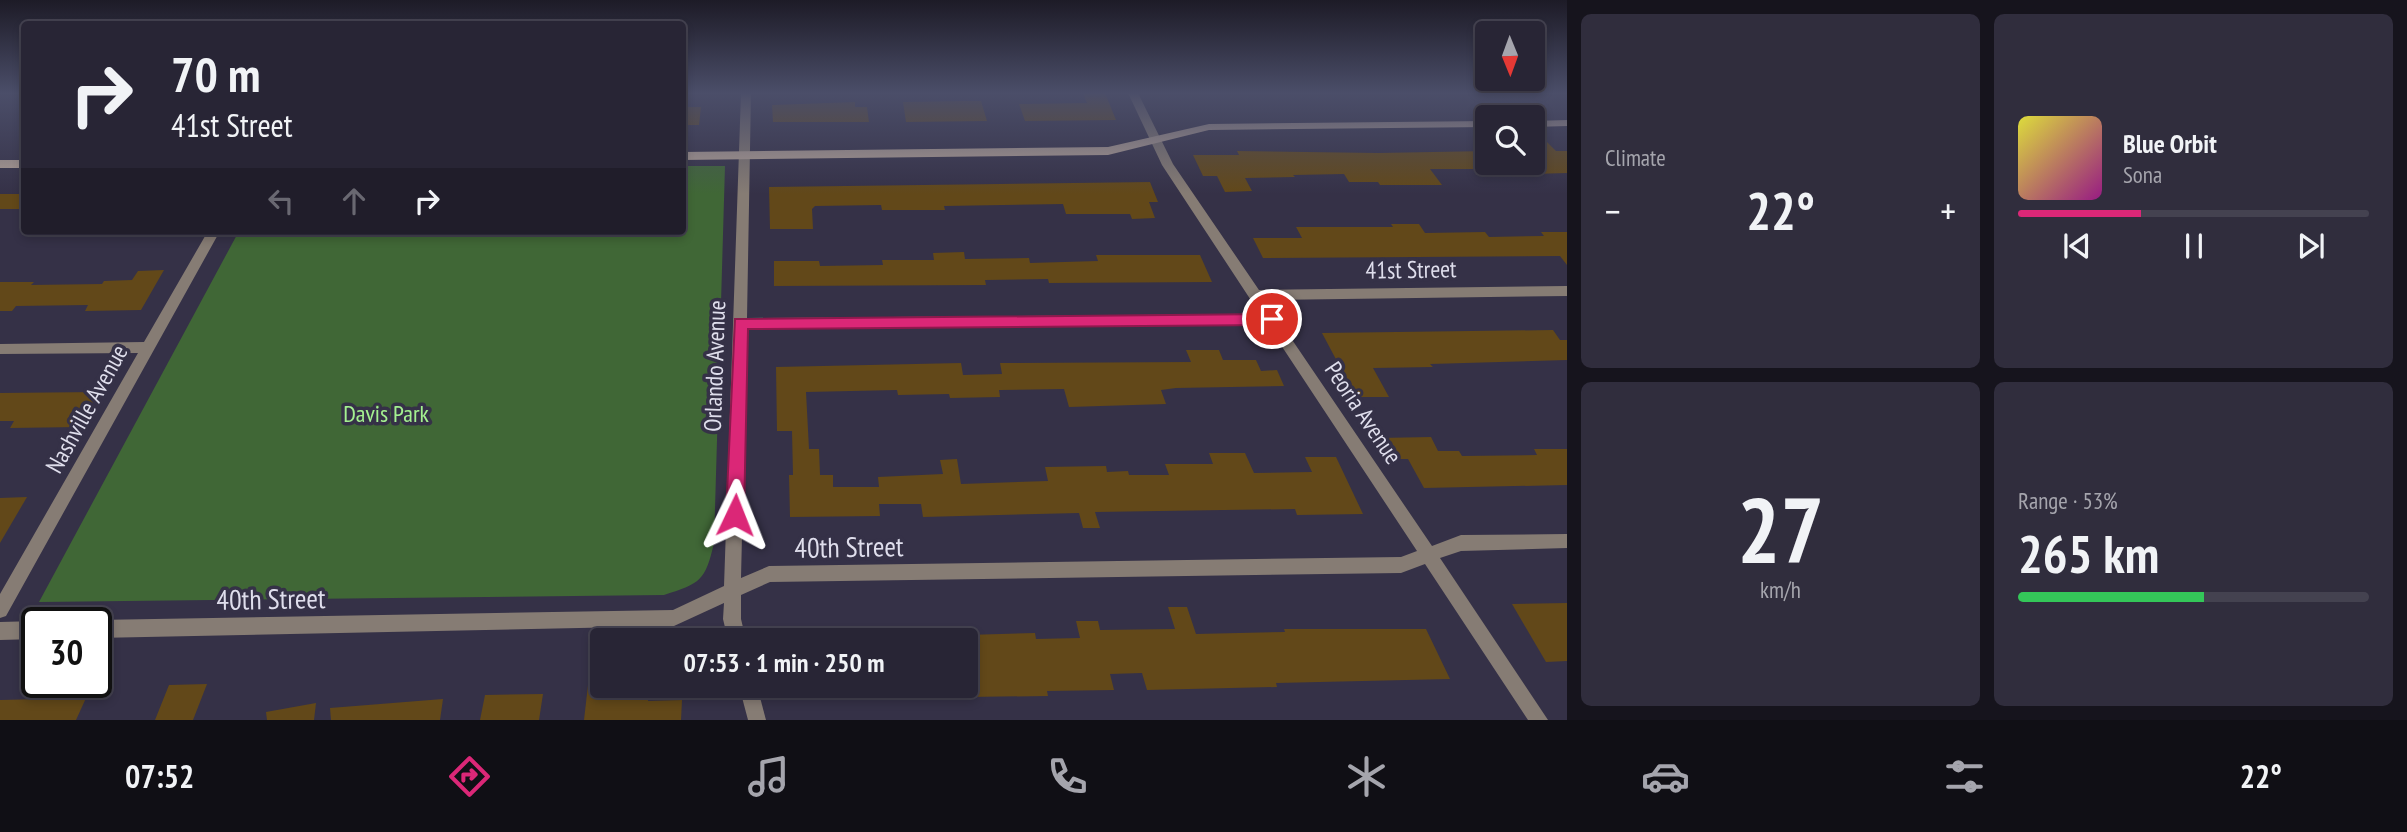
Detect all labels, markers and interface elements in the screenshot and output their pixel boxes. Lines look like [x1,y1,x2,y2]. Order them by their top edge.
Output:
north arrow [1475,21,1545,91]
map controls [1475,21,1545,175]
text: 70 m [171,42,260,106]
icon: right [56,49,147,140]
text: 41st Street [171,104,292,146]
button: search [1475,105,1545,175]
text: Blue Orbit [2123,127,2217,160]
text: Climate [1605,143,1666,172]
text: Sona [2123,160,2162,189]
text: 22° [1746,177,1815,244]
icon: left [262,182,300,220]
icon: ahead [335,182,373,220]
icon: right [408,182,446,220]
text: − [1605,186,1621,235]
text: + [1940,186,1956,235]
icon: previous [2058,227,2096,265]
icon: pause [2175,227,2213,265]
icon: next [2292,227,2330,265]
street label: 41st Street [1365,253,1457,286]
pin [1242,289,1302,349]
street label: Orlando Avenue [697,300,732,432]
icon: arrive [1253,300,1291,338]
street label: Nashville Avenue [39,339,135,478]
street label: Peoria Avenue [1318,356,1409,470]
park label: Davis Park [343,398,429,429]
text: 27 [1737,470,1824,588]
position arrow [698,478,772,552]
text: Range · 53% [2018,486,2118,515]
text: 265 km [2018,520,2159,587]
street label: 40th Street [794,527,904,566]
text: km/h [1760,575,1801,604]
street label: 40th Street [216,579,326,618]
speed limit sign: 30 [21,607,112,698]
text: 07:53 · 1 min · 250 m [684,646,884,679]
icon: directions [445,752,494,801]
icon: music [744,752,793,801]
icon: phone [1043,752,1092,801]
icon: climate [1342,752,1391,801]
icon: car [1641,752,1690,801]
icon: filters [1940,752,1989,801]
text: 07:52 [125,755,194,797]
text: 22° [2240,755,2282,797]

